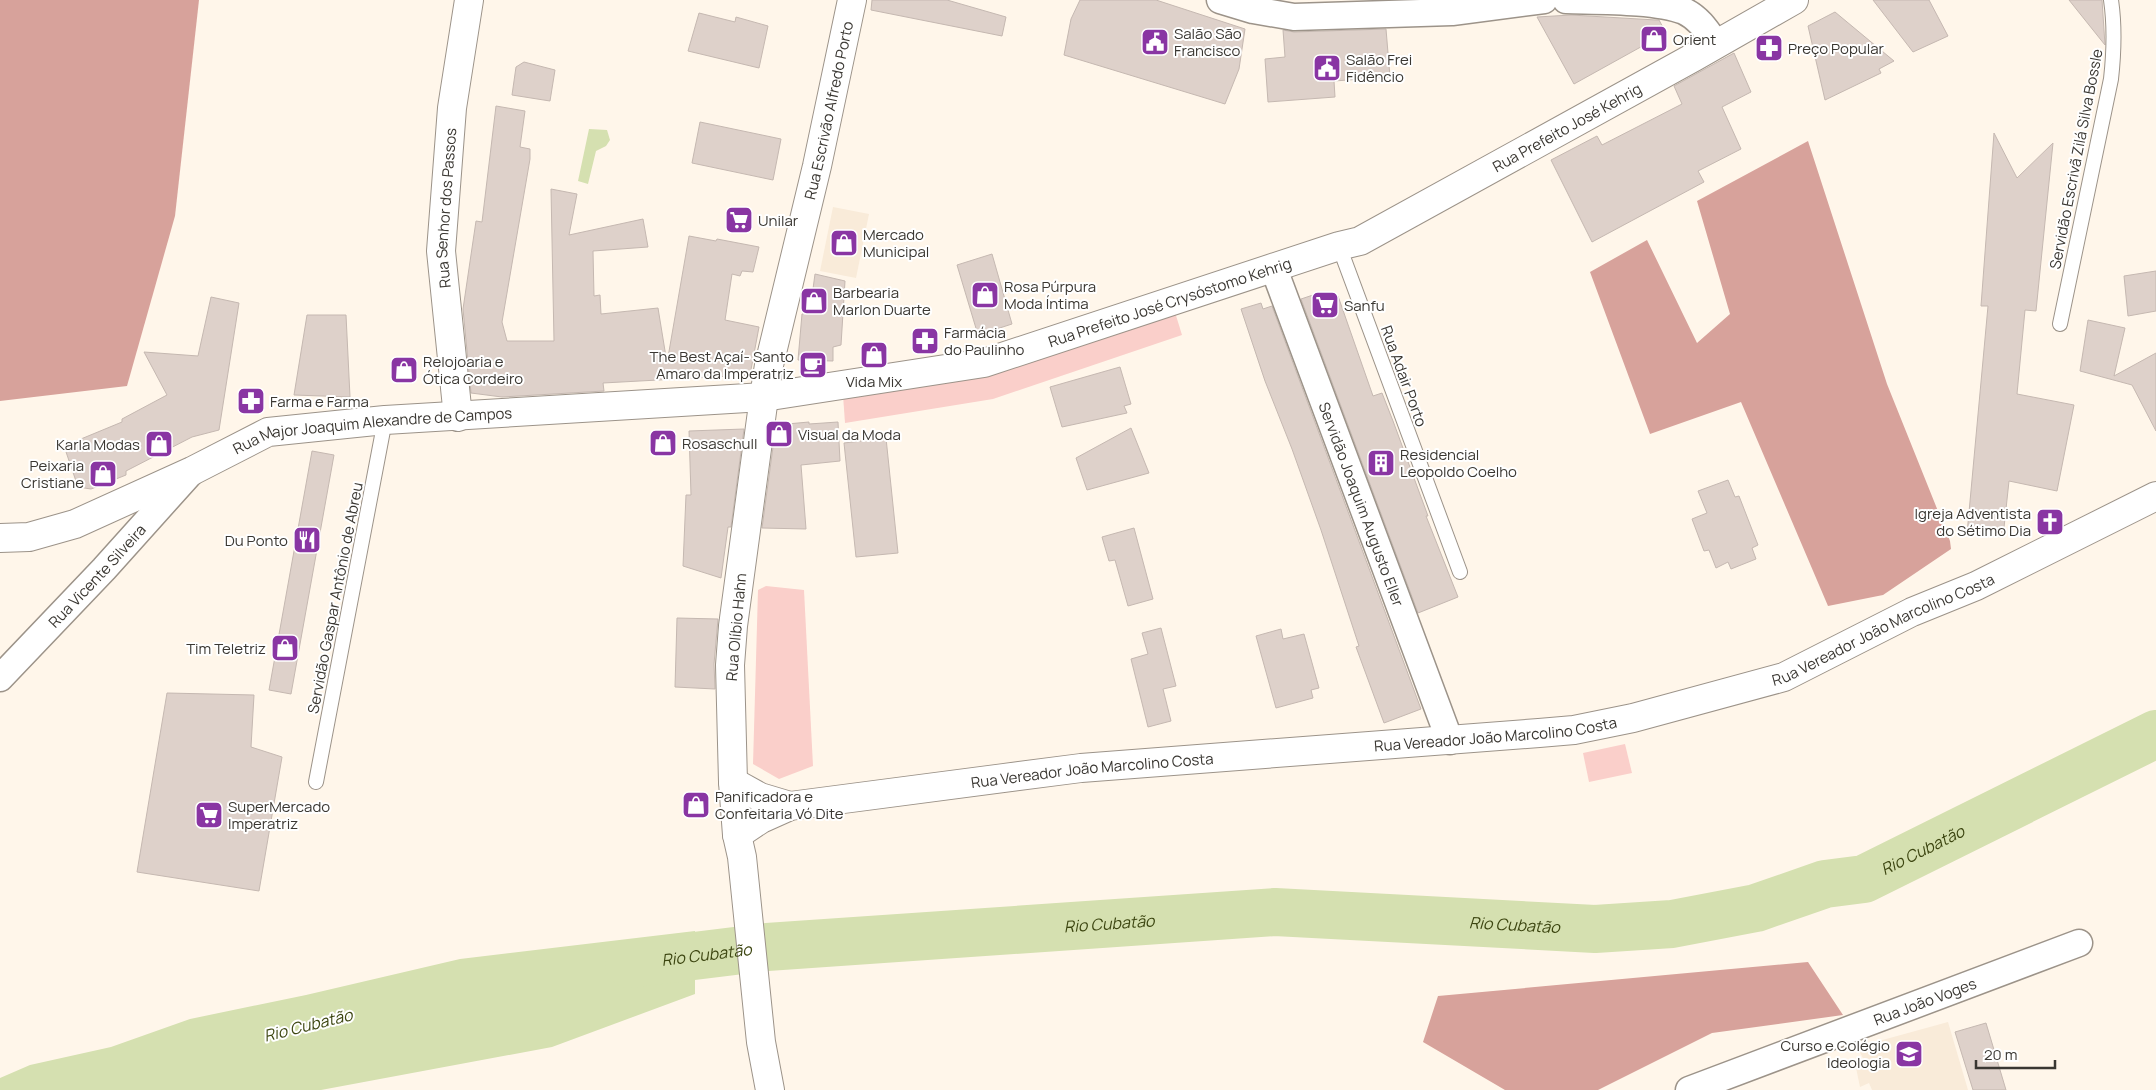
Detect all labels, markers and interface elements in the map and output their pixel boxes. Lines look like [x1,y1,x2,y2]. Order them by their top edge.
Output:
street label: Rua Escrivão Alfredo Porto [799,19,858,202]
place label: Salão São Francisco [1174,23,1242,61]
shop icon: Orient [1639,24,1669,54]
public building icon: Salão São Francisco [1140,27,1170,57]
place label: Orient [1673,29,1716,50]
pharmacy icon: Preço Popular [1754,33,1784,63]
place label: Preço Popular [1788,38,1885,59]
street label: Servidão Escrivã Zilá Silva Bossle [2044,47,2108,271]
place label: Salão Frei Fidêncio [1346,49,1412,87]
public building icon: Salão Frei Fidêncio [1312,53,1342,83]
street label: Rua Prefeito José Kehrig [1489,78,1645,177]
street label: Rua Senhor dos Passos [430,127,461,289]
supermarket icon: Unilar [724,205,754,235]
place label: Unilar [758,210,799,231]
place label: Mercado Municipal [863,224,929,262]
shop icon: Mercado Municipal [829,228,859,258]
street label: Rua Prefeito José Crysóstomo Kehrig [1045,252,1294,352]
place label: Rosa Púrpura Moda Íntima [1004,276,1096,314]
shop icon: Rosa Púrpura Moda Íntima [970,280,1000,310]
place label: Barbearia Marlon Duarte [833,282,931,320]
shop icon: Barbearia Marlon Duarte [799,286,829,316]
supermarket icon: Sanfu [1310,290,1340,320]
place label: Sanfu [1344,295,1385,316]
place label: Farmácia do Paulinho [944,322,1025,360]
street label: Rua Adair Porto [1376,323,1432,430]
pharmacy icon: Farmácia do Paulinho [910,326,940,356]
shop icon: Vida Mix [859,340,889,370]
place label: The Best Açaí- Santo Amaro da Imperatriz [650,346,794,384]
cafe icon: The Best Açaí- Santo Amaro da Imperatriz [798,350,828,380]
place label: Relojoaria e Ótica Cordeiro [423,351,523,389]
shop icon: Relojoaria e Ótica Cordeiro [389,355,419,385]
place label: Vida Mix [846,371,902,392]
pharmacy icon: Farma e Farma [236,386,266,416]
place label: Farma e Farma [270,391,369,412]
street label: Servidão Joaquim Augusto Eller [1314,399,1410,610]
street label: Rua Major Joaquim Alexandre de Campos [229,402,513,459]
shop icon: Visual da Moda [764,419,794,449]
place label: Visual da Moda [798,424,901,445]
shop icon: Rosaschull [648,428,678,458]
shop icon: Karla Modas [144,429,174,459]
place label: Rosaschull [682,433,757,454]
place label: Karla Modas [56,434,140,455]
place label: Residencial Leopoldo Coelho [1400,444,1517,482]
building icon: Residencial Leopoldo Coelho [1366,448,1396,478]
place label: Peixaria Cristiane [21,455,84,493]
shop icon: Peixaria Cristiane [88,459,118,489]
street label: Servidão Gaspar Antônio de Abreu [302,481,368,715]
place label: Igreja Adventista do Sétimo Dia [1915,503,2031,541]
church icon: Igreja Adventista do Sétimo Dia [2035,507,2065,537]
street label: Rua Vicente Silveira [43,519,150,632]
restaurant icon: Du Ponto [292,525,322,555]
place label: Du Ponto [225,530,288,551]
street label: Rua Vereador João Marcolino Costa [1770,568,1998,690]
street label: Rua Olíbio Hahn [721,572,751,682]
shop icon: Tim Teletriz [270,633,300,663]
place label: Tim Teletriz [186,638,266,659]
street label: Rua Vereador João Marcolino Costa [1373,711,1619,756]
street label: Rua Vereador João Marcolino Costa [970,747,1214,793]
place label: Panificadora e Confeitaria Vó Dite [715,786,844,824]
shop icon: Panificadora e Confeitaria Vó Dite [681,790,711,820]
place label: SuperMercado Imperatriz [228,796,330,834]
supermarket icon: SuperMercado Imperatriz [194,800,224,830]
water label: Rio Cubatão [1877,819,1969,880]
water label: Rio Cubatão [1063,909,1157,938]
water label: Rio Cubatão [1469,911,1562,938]
water label: Rio Cubatão [660,938,754,971]
street label: Rua João Voges [1870,972,1979,1030]
water label: Rio Cubatão [261,1003,356,1047]
place label: Curso e Colégio Ideologia [1781,1035,1890,1073]
scale bar [1976,1038,2055,1070]
school or university icon: Curso e Colégio Ideologia [1894,1039,1924,1069]
text: 20 m [1984,1044,2017,1065]

